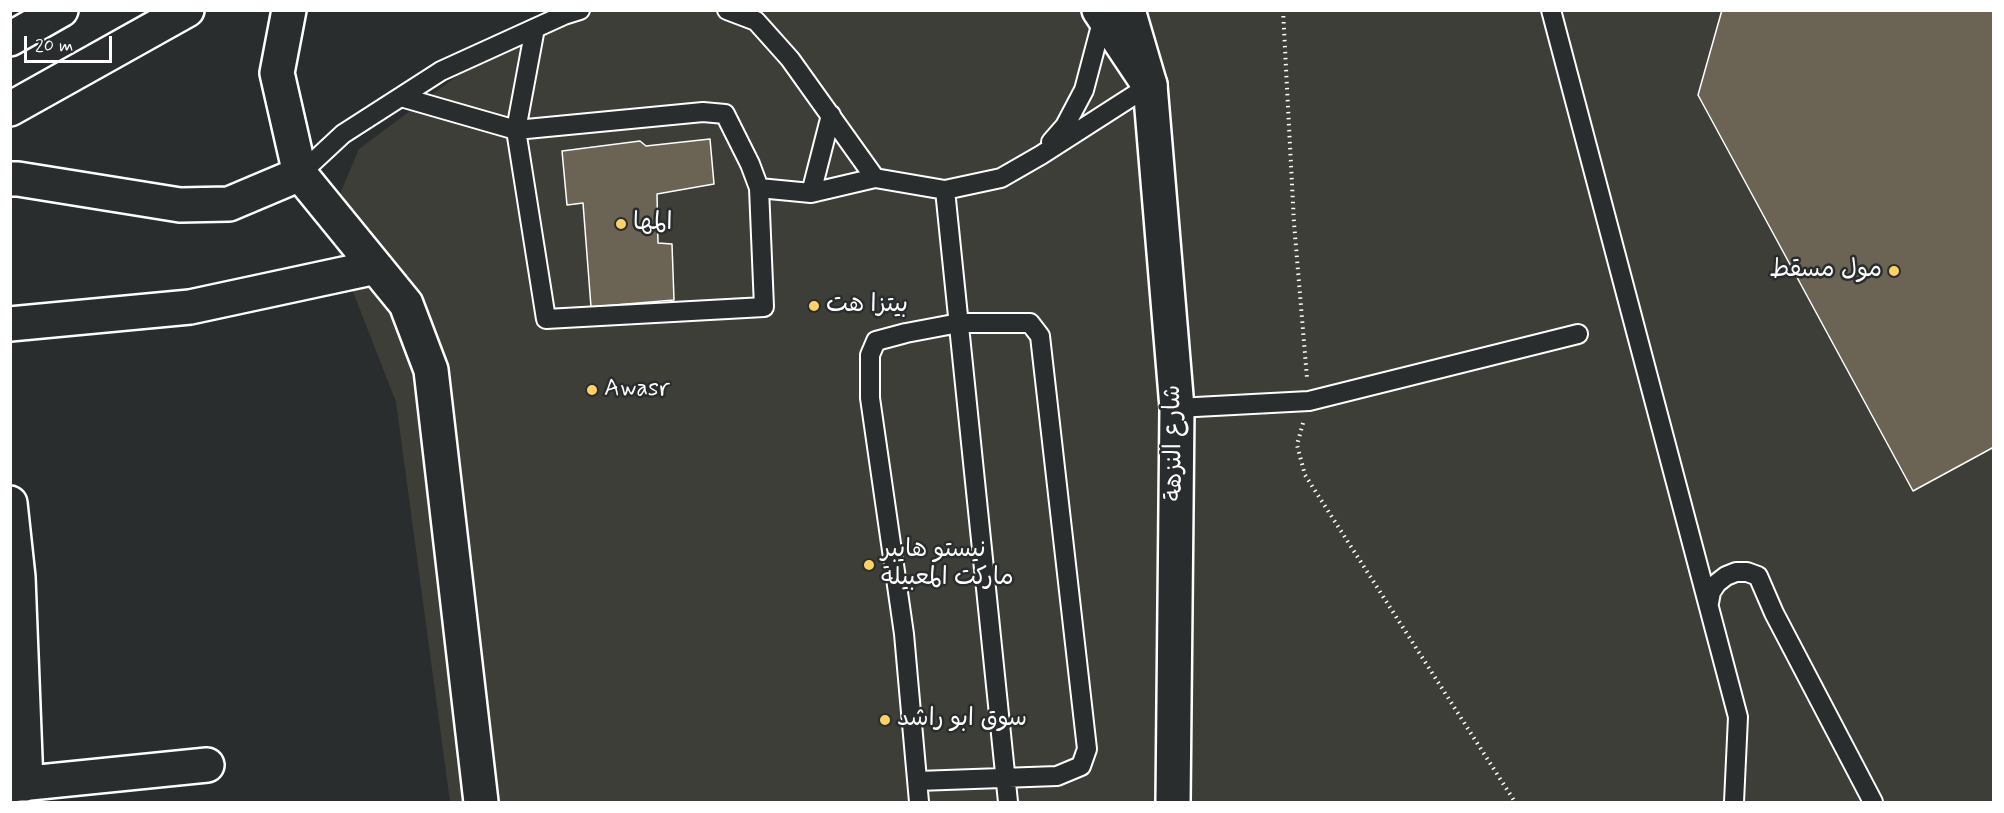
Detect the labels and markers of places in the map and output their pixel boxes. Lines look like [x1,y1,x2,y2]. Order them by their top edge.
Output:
place label: المها [633,210,672,238]
marker: المها [614,217,628,231]
place label: مول مسقط [1770,257,1882,285]
marker: مول مسقط [1887,264,1901,278]
place label: بيتزا هت [826,292,908,320]
marker: بيتزا هت [807,299,821,313]
place label: Awasr [604,376,670,404]
marker: Awasr [585,383,599,397]
place label: نيستو هايبر ماركت المعبيلة [881,537,1014,593]
marker: نيستو هايبر ماركت المعبيلة [862,558,876,572]
place label: سوق ابو راشد [897,706,1027,734]
marker: سوق ابو راشد [878,713,892,727]

